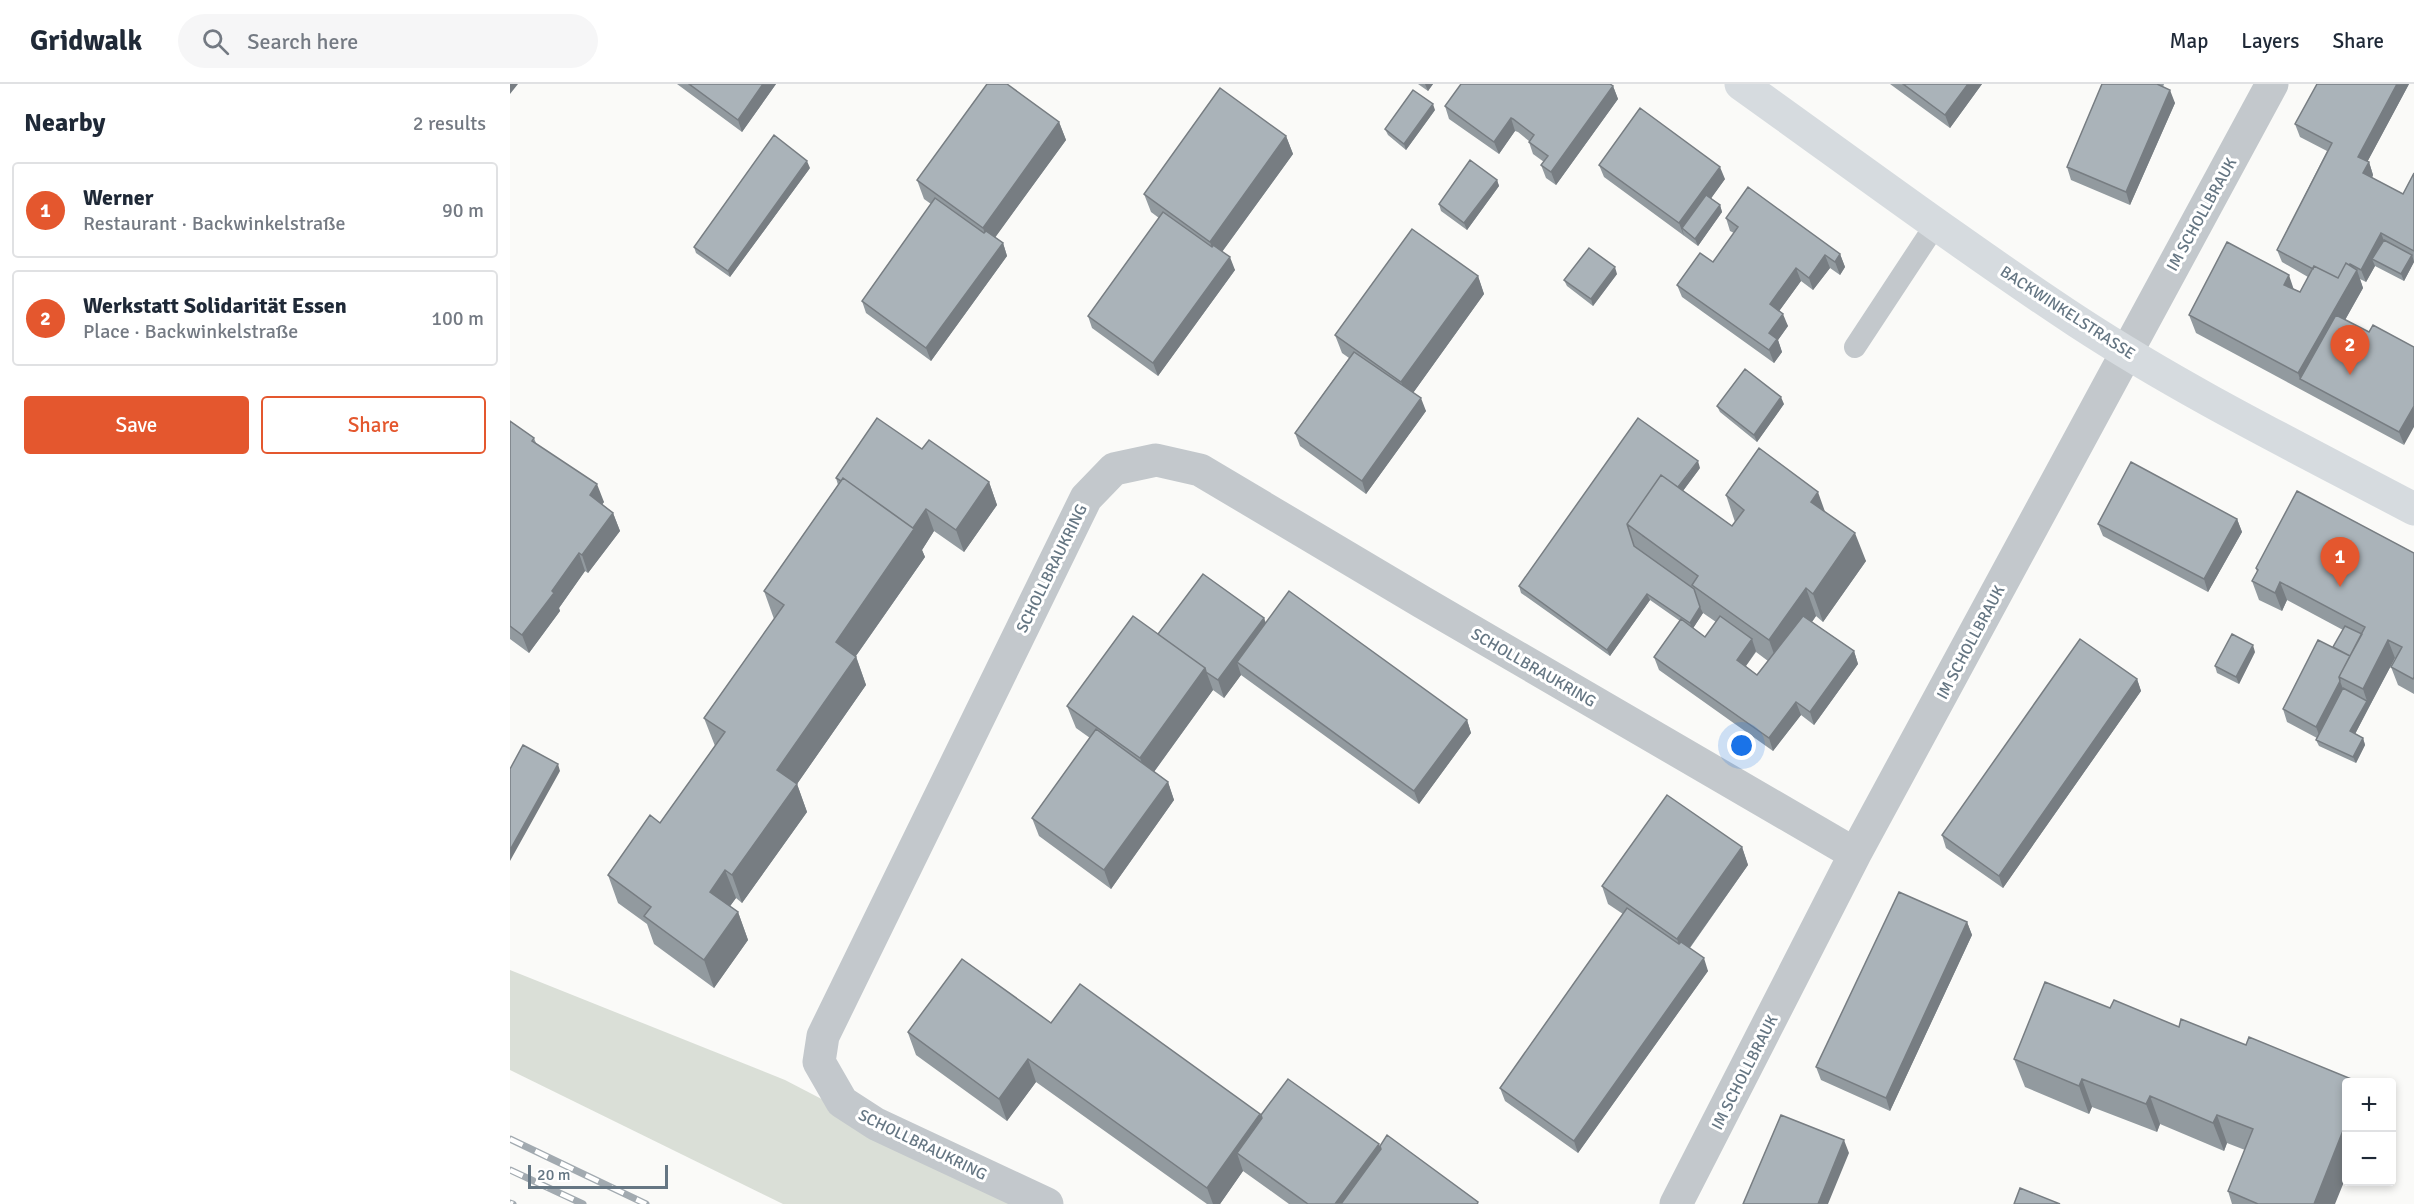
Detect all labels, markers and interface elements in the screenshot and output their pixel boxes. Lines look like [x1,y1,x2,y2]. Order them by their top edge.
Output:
search box [178,14,598,68]
text: Gridwalk [30,24,142,58]
icon: search [199,25,232,58]
text: Search here [247,28,358,55]
text: Map [2170,28,2208,54]
text: Layers [2241,28,2299,54]
text: Share [2332,28,2384,54]
text: Nearby [24,107,105,139]
text: 2 results [413,111,486,136]
street label: IM SCHOLLBRAUK [2163,154,2241,275]
text: Werner [83,184,153,211]
text: 1 [40,198,51,223]
text: 90 m [442,198,484,223]
text: Restaurant · Backwinkelstraße [83,211,346,236]
street label: BACKWINKELSTRASSE [1996,262,2139,364]
text: Werkstatt Solidarität Essen [83,292,347,319]
text: 2 [40,306,51,331]
text: 100 m [431,306,484,331]
text: Place · Backwinkelstraße [83,319,298,344]
pin: 2 [2330,326,2370,375]
button: Save [24,396,249,454]
button: Share [261,396,486,454]
street label: SCHOLLBRAUKRING [1012,501,1092,636]
pin: 1 [2320,538,2360,587]
street label: IM SCHOLLBRAUK [1932,582,2010,703]
street label: SCHOLLBRAUKRING [1468,624,1599,712]
your location [1727,731,1756,760]
street label: IM SCHOLLBRAUK [1707,1011,1783,1133]
map controls [2342,1078,2396,1186]
button: + [2342,1078,2396,1132]
street label: SCHOLLBRAUKRING [855,1105,990,1185]
button: − [2342,1132,2396,1186]
scale bar [528,1162,668,1190]
text: 20 m [537,1165,571,1185]

